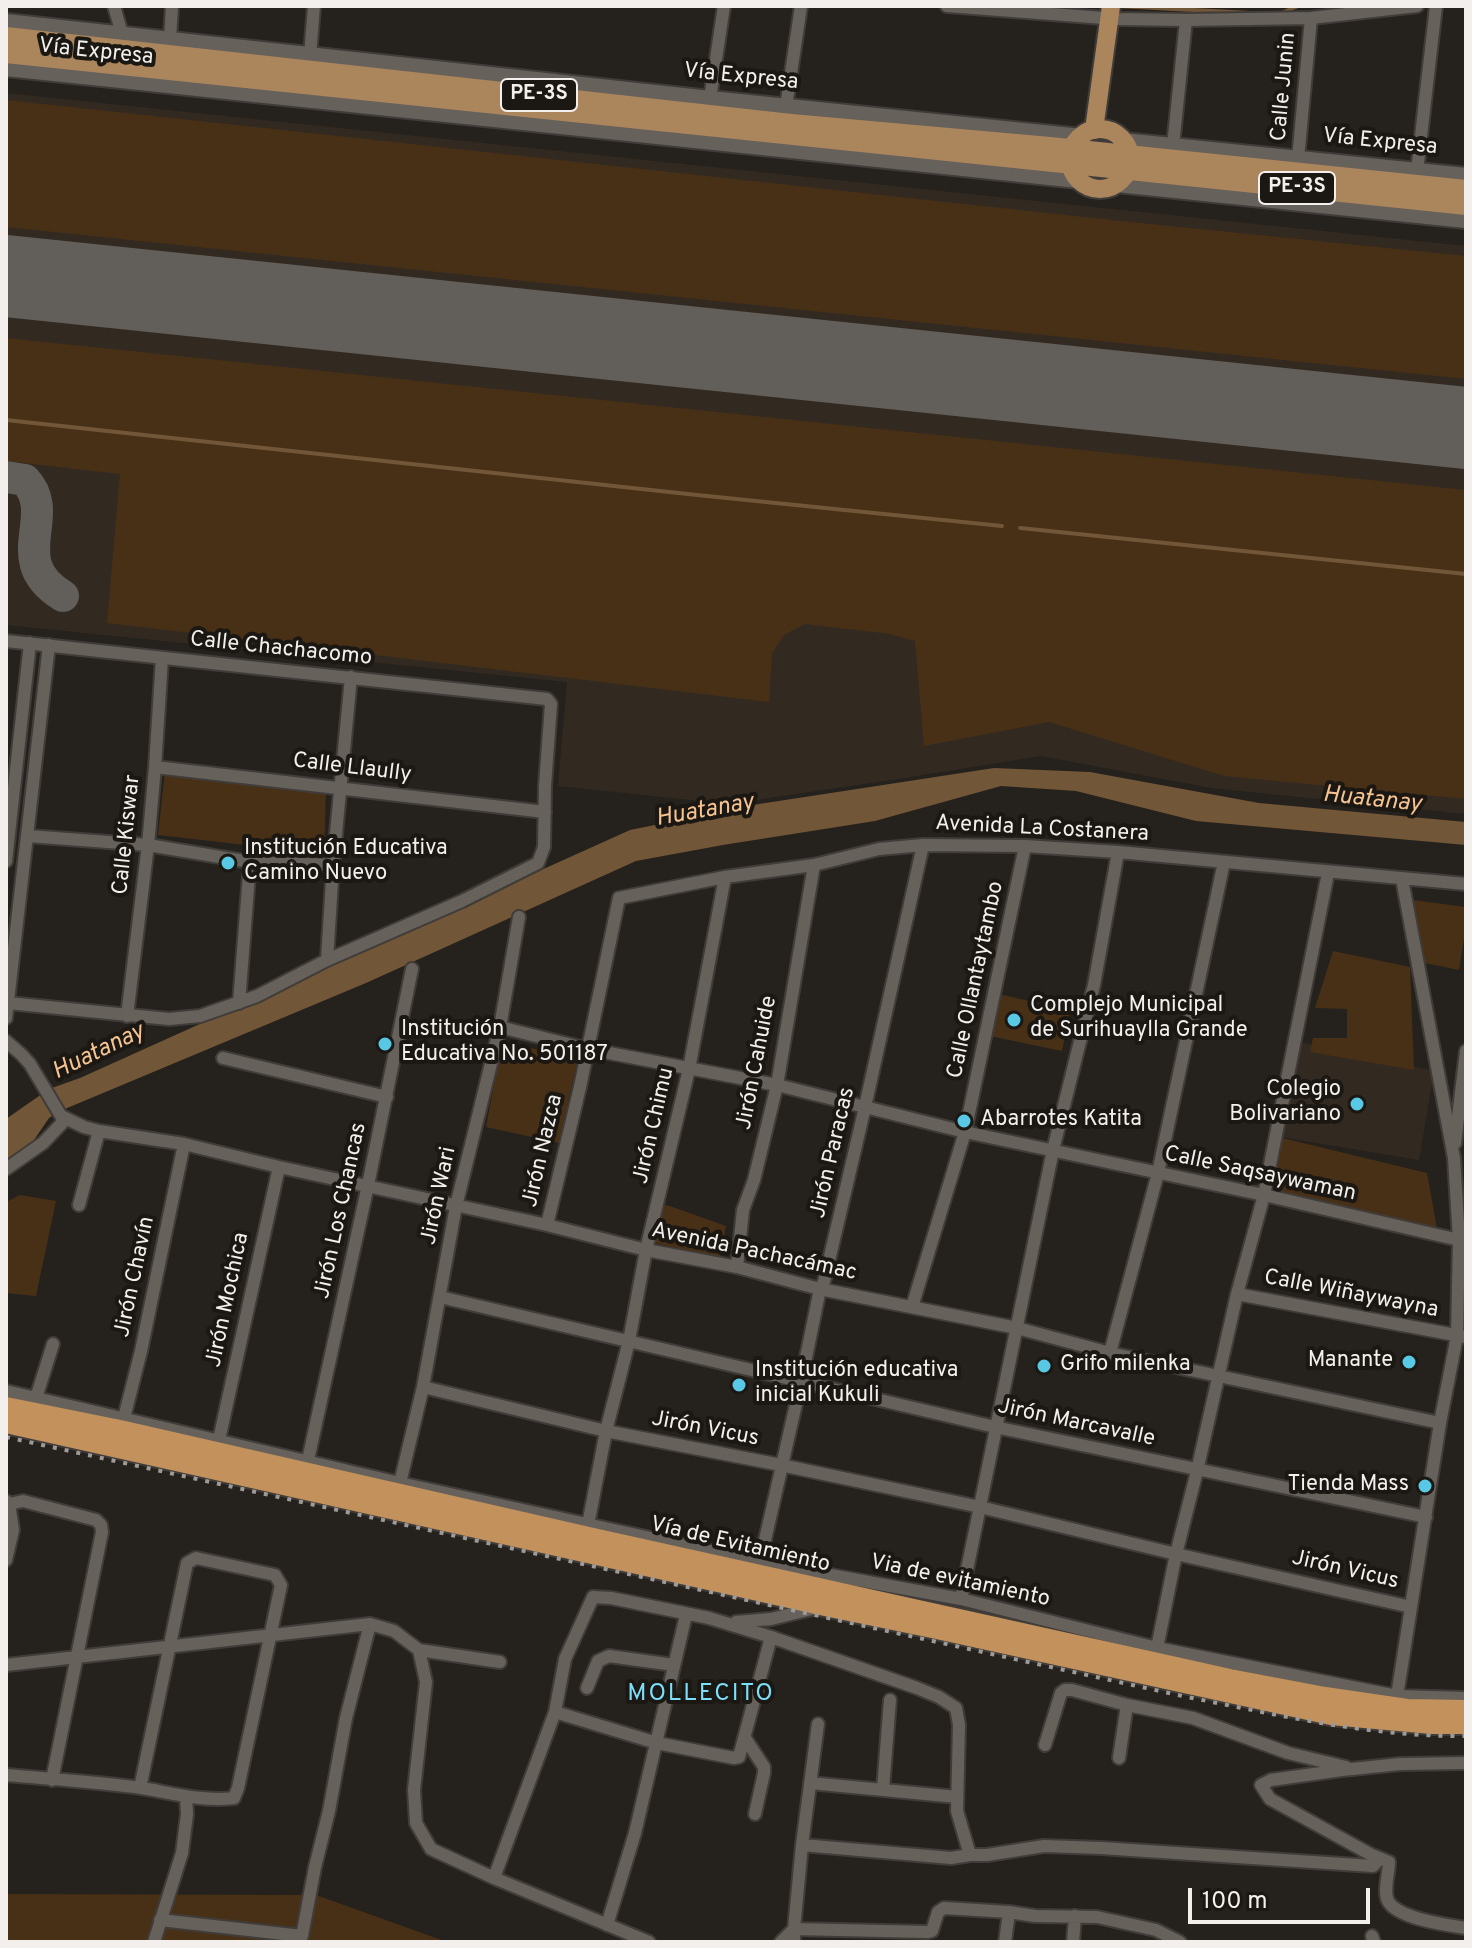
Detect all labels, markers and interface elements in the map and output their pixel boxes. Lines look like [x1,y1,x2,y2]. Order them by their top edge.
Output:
street label: Calle Junin [1267,31,1303,143]
street label: Vía Expresa [37,34,155,72]
street label: Vía Expresa [682,59,800,97]
road number: PE-3S [501,79,577,111]
street label: Vía Expresa [1321,124,1439,162]
road number: PE-3S [1259,172,1335,204]
street label: Calle Chachacomo [189,627,373,673]
street label: Calle Llaully [291,749,413,789]
street label: Calle Kiswar [109,774,147,896]
water label: Huatanay [1321,781,1423,821]
water label: Huatanay [654,789,756,835]
street label: Avenida La Costanera [934,811,1150,849]
place label: Institución Educativa Camino Nuevo [244,837,448,888]
marker: Institución Educativa Camino Nuevo [219,854,237,872]
street label: Calle Ollantaytambo [943,879,1011,1081]
street label: Jirón Cahuide [732,994,784,1132]
place label: Complejo Municipal de Surihuaylla Grande [1030,994,1248,1046]
marker: Complejo Municipal de Surihuaylla Grande [1005,1011,1023,1029]
water label: Huatanay [48,1018,150,1088]
place label: Institución Educativa No. 501187 [401,1018,608,1070]
marker: Institución Educativa No. 501187 [376,1035,394,1053]
street label: Jirón Chimu [629,1065,681,1187]
place label: Colegio Bolivariano [1229,1078,1341,1130]
street label: Jirón Paracas [806,1085,862,1221]
street label: Jirón Nazca [518,1092,570,1210]
marker: Colegio Bolivariano [1348,1095,1366,1113]
place label: Abarrotes Katita [980,1108,1142,1134]
marker: Abarrotes Katita [955,1112,973,1130]
street label: Jirón Los Chancas [310,1121,374,1301]
street label: Calle Saqsaywaman [1162,1142,1358,1208]
street label: Jirón Wari [417,1145,463,1247]
street label: Jirón Chavín [110,1214,162,1340]
street label: Avenida Pachacámac [649,1218,859,1288]
street label: Jirón Mochica [202,1230,256,1370]
street label: Calle Wiñaywayna [1262,1265,1440,1325]
place label: Manante [1308,1349,1393,1375]
place label: Grifo milenka [1060,1353,1191,1379]
marker: Manante [1400,1353,1418,1371]
marker: Grifo milenka [1035,1357,1053,1375]
place label: Institución educativa inicial Kukuli [755,1359,958,1410]
marker: Institución educativa inicial Kukuli [730,1376,748,1394]
street label: Jirón Marcavalle [995,1394,1157,1454]
street label: Jirón Vicus [649,1407,761,1453]
place label: Tienda Mass [1287,1473,1409,1499]
marker: Tienda Mass [1416,1477,1434,1495]
street label: Vía de Evitamiento [648,1512,832,1580]
street label: Jirón Vicus [1289,1546,1401,1596]
street label: Via de evitamiento [868,1550,1052,1614]
district label: MOLLECITO [627,1681,775,1709]
scale bar [1192,1872,1374,1922]
text: 100 m [1202,1887,1268,1917]

